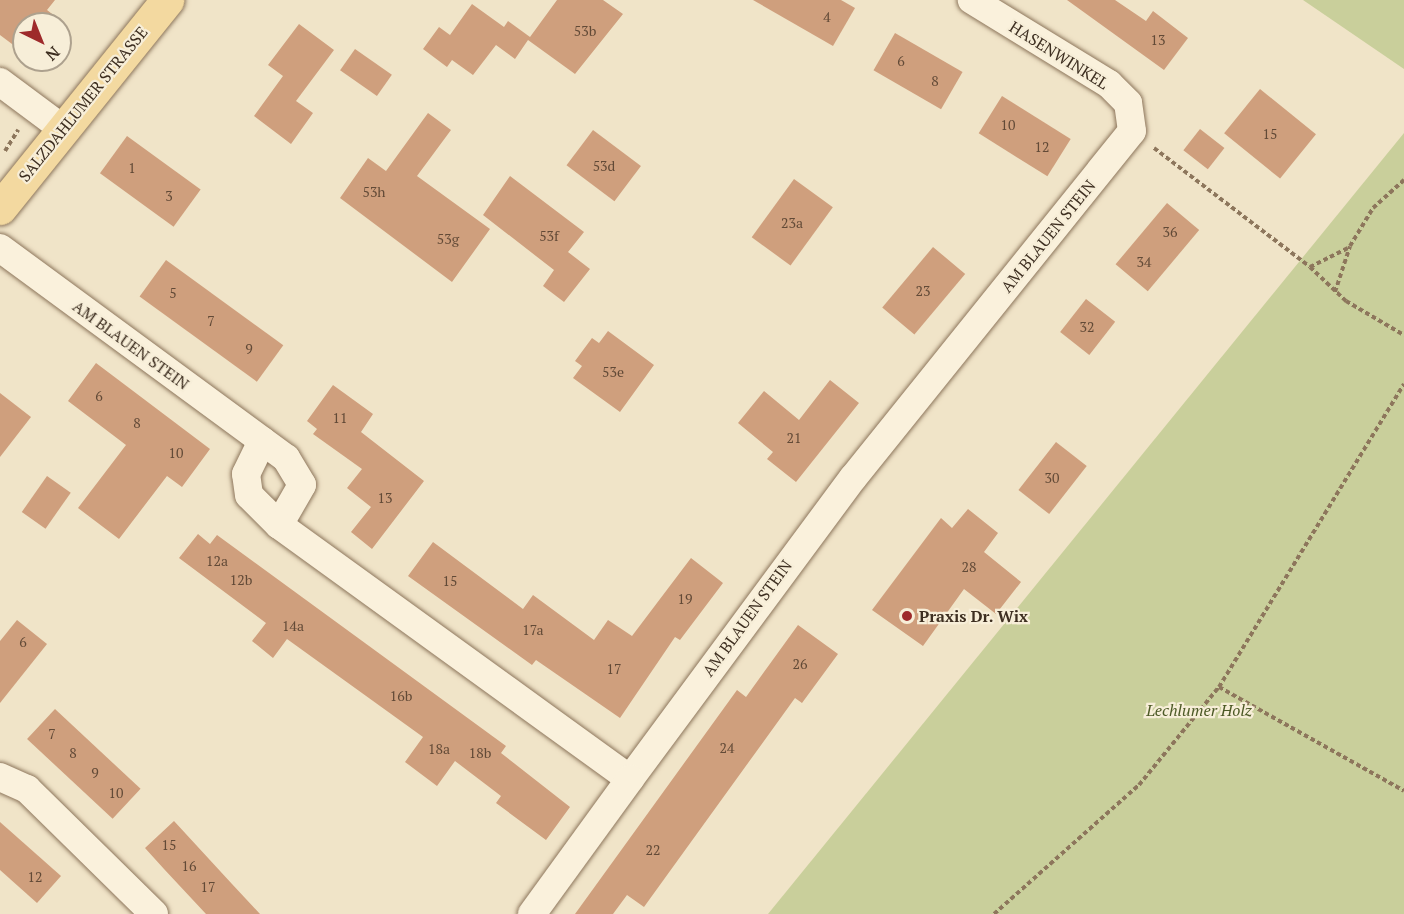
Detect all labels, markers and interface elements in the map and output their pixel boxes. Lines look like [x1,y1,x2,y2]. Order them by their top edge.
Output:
house number: 4 [823,9,831,25]
north arrow [12,12,72,72]
street label: HASENWINKEL [1006,17,1112,93]
street label: SALZDAHLUMER STRASSE [15,23,151,185]
house number: 53b [574,23,596,39]
house number: 13 [1151,32,1165,48]
text: N [41,42,65,66]
house number: 6 [897,53,905,69]
house number: 8 [931,73,939,89]
house number: 10 [1001,117,1015,133]
house number: 15 [1263,126,1277,142]
house number: 12 [1035,139,1049,155]
house number: 53d [593,158,615,174]
house number: 1 [128,160,136,176]
street label: AM BLAUEN STEIN [997,176,1099,296]
house number: 53h [362,184,386,200]
house number: 3 [165,188,173,204]
house number: 23a [781,215,803,231]
house number: 36 [1163,224,1177,240]
house number: 53f [539,228,559,244]
house number: 53g [437,231,459,247]
house number: 34 [1137,254,1151,270]
house number: 23 [916,283,930,299]
house number: 5 [169,285,177,301]
street label: AM BLAUEN STEIN [69,296,193,394]
house number: 7 [207,313,215,329]
house number: 32 [1080,319,1094,335]
house number: 9 [245,341,253,357]
house number: 53e [602,364,624,380]
house number: 6 [95,388,103,404]
house number: 11 [333,410,347,426]
house number: 8 [133,415,141,431]
house number: 21 [787,430,801,446]
house number: 10 [169,445,183,461]
house number: 30 [1045,470,1059,486]
house number: 13 [378,490,392,506]
house number: 12a [206,553,228,569]
street label: AM BLAUEN STEIN [698,556,796,680]
house number: 28 [962,559,976,575]
house number: 12b [230,572,252,588]
house number: 15 [443,573,457,589]
house number: 19 [678,591,692,607]
place label: Praxis Dr. Wix [919,606,1029,626]
marker: Praxis Dr. Wix [900,609,914,623]
house number: 14a [282,618,304,634]
house number: 17a [522,622,544,638]
house number: 6 [19,634,27,650]
house number: 26 [793,656,807,672]
house number: 17 [607,661,621,677]
house number: 16b [390,688,412,704]
park label: Lechlumer Holz [1146,700,1252,720]
house number: 7 [48,726,56,742]
house number: 24 [720,740,734,756]
house number: 18a [428,741,450,757]
house number: 8 [69,745,77,761]
house number: 18b [469,745,491,761]
house number: 9 [91,765,99,781]
house number: 10 [109,785,123,801]
house number: 15 [162,837,176,853]
house number: 22 [646,842,660,858]
house number: 16 [182,858,196,874]
house number: 12 [28,869,42,885]
house number: 17 [201,879,215,895]

